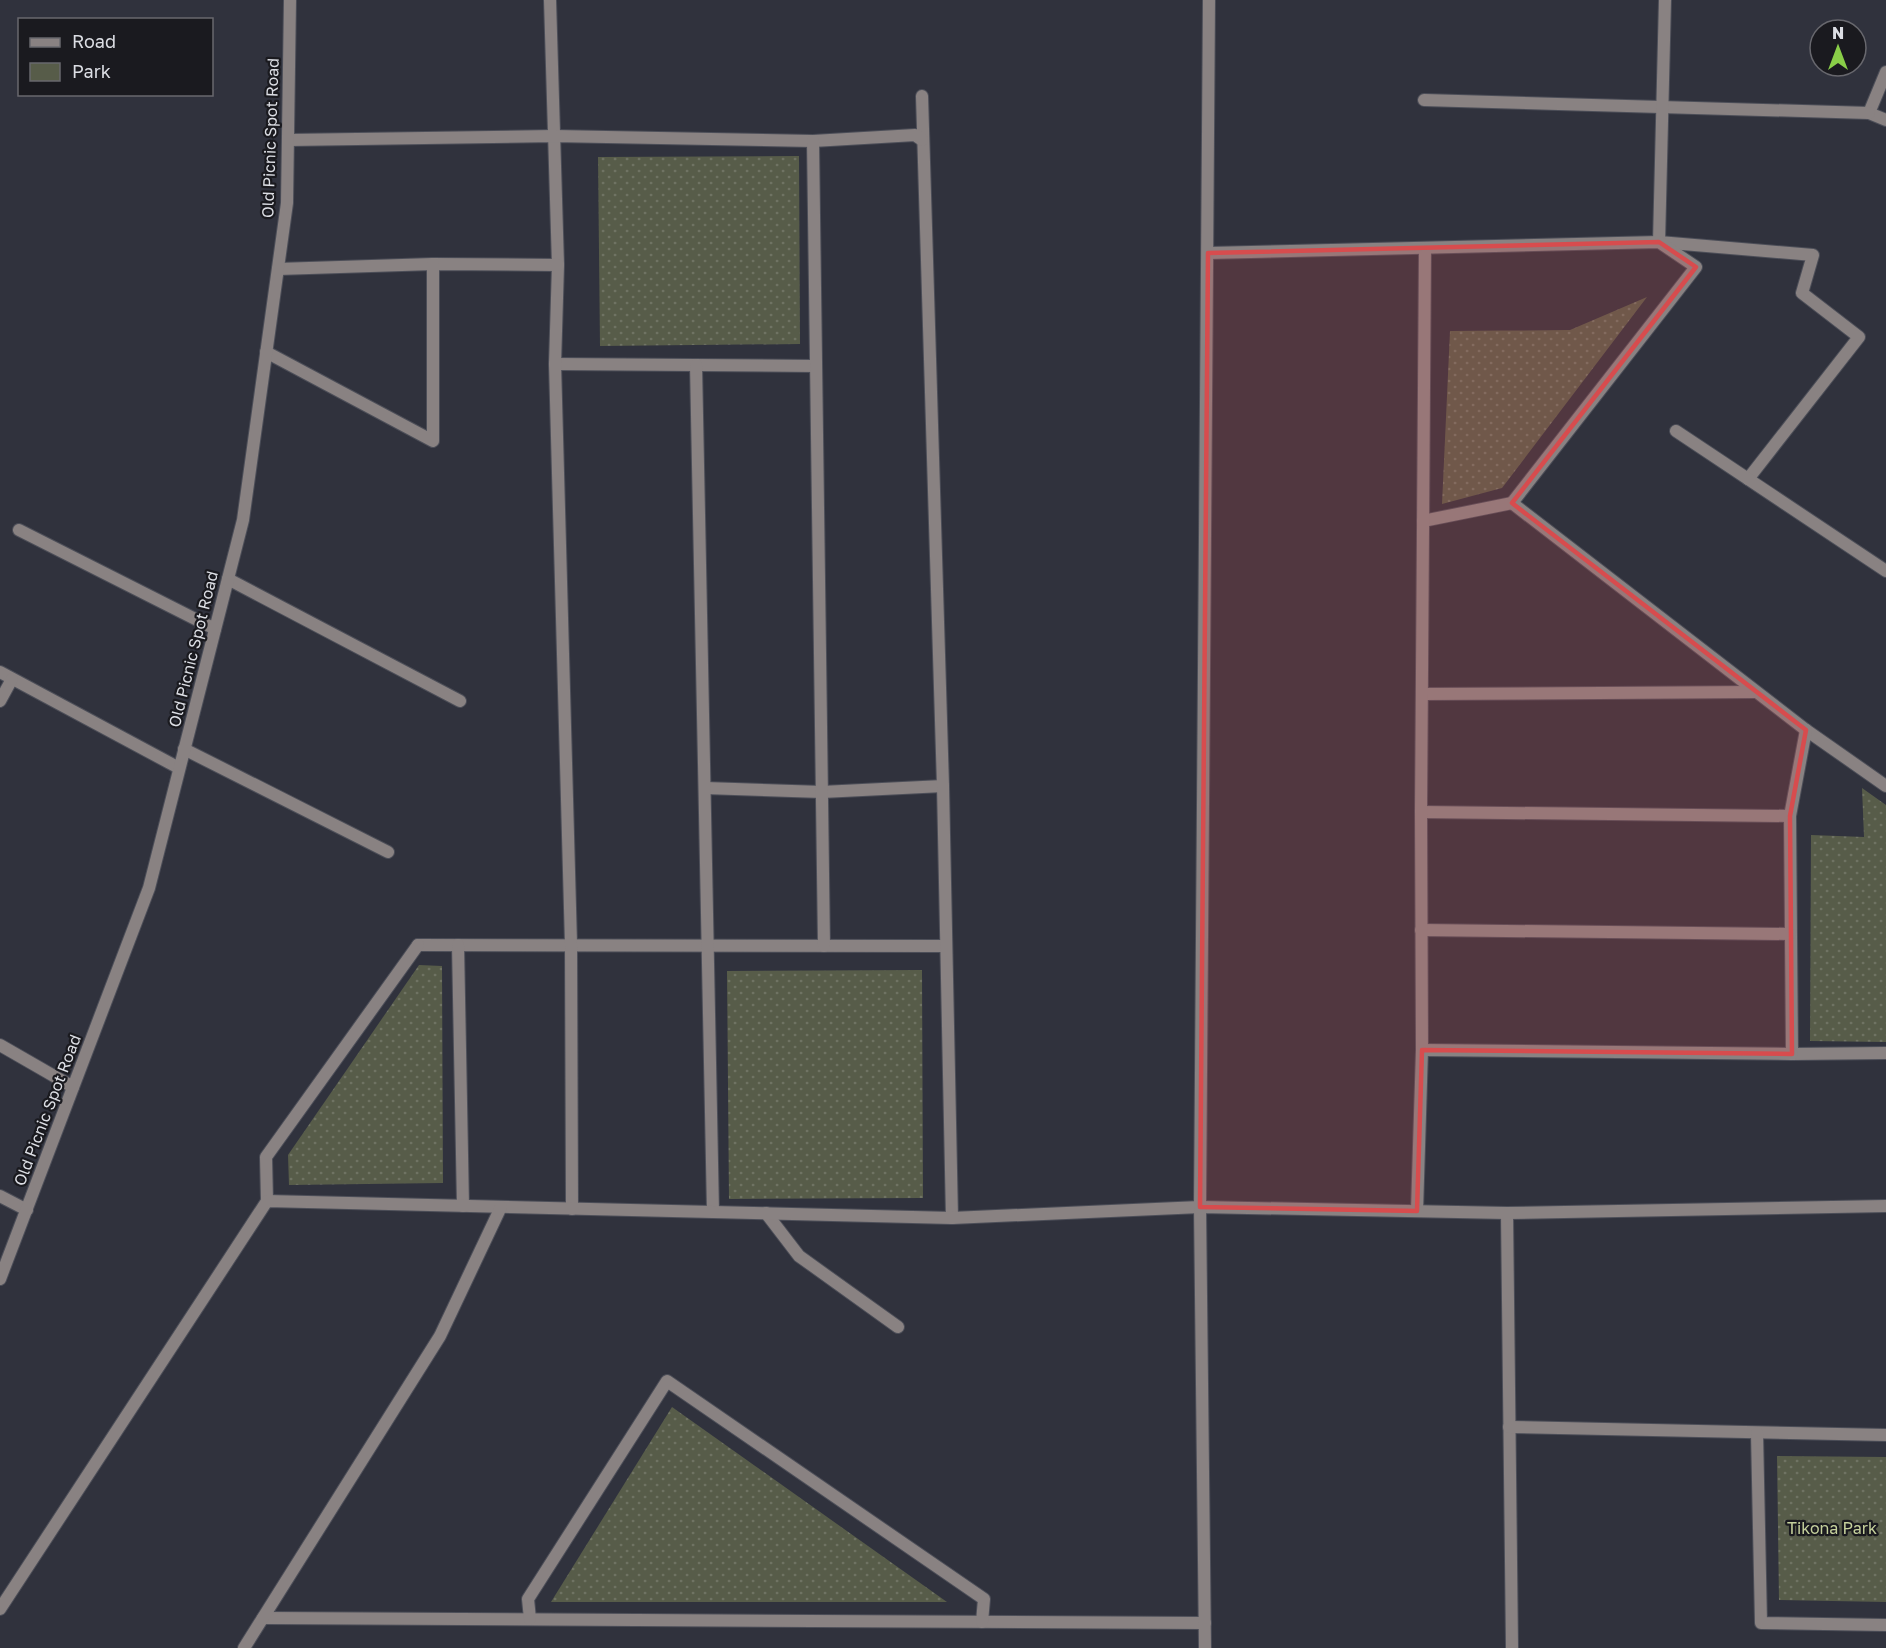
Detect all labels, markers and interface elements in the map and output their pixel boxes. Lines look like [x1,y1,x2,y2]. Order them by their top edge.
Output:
legend [18,18,213,96]
north arrow [1808,18,1868,78]
text: N [1832,23,1844,43]
text: Road [72,30,116,52]
street label: Old Picnic Spot Road [257,58,283,218]
text: Park [72,60,111,82]
street label: Old Picnic Spot Road [164,569,222,729]
street label: Old Picnic Spot Road [9,1032,85,1188]
park label: Tikona Park [1787,1518,1877,1538]

